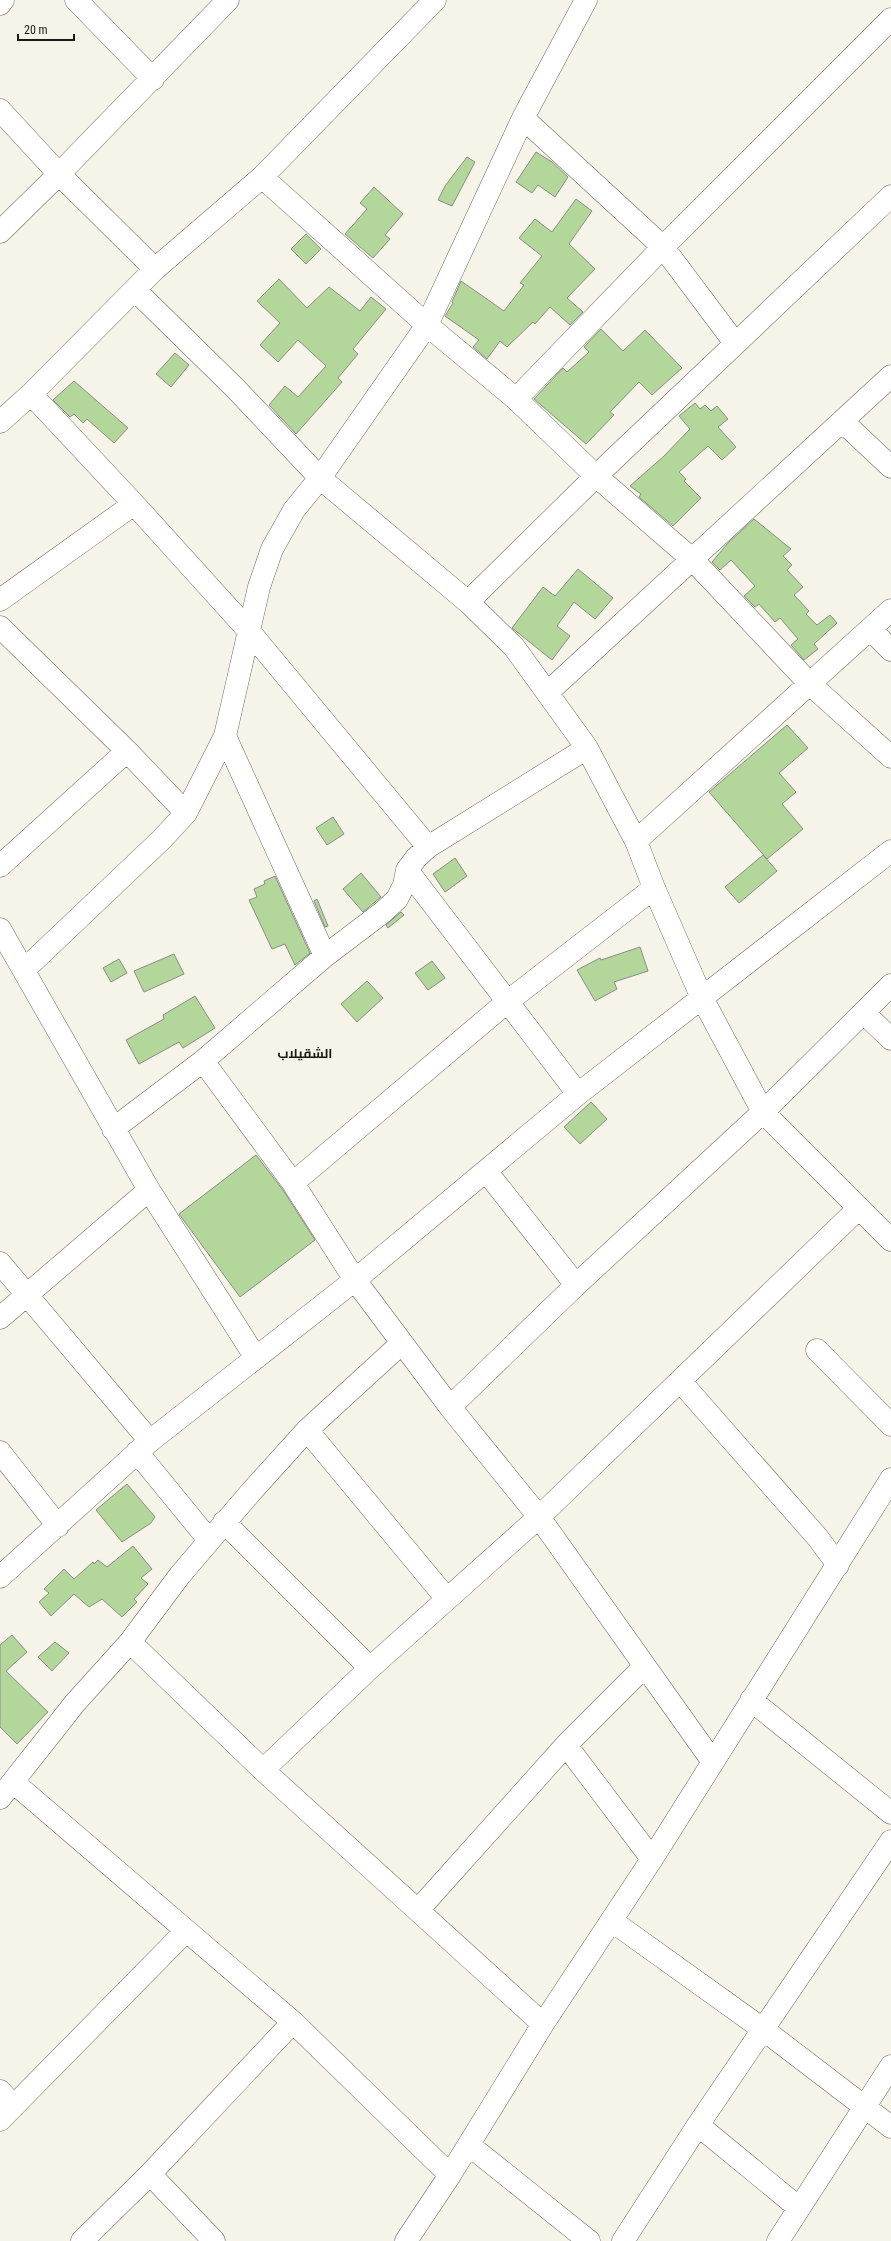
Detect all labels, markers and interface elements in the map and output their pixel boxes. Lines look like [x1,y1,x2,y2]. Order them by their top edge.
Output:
scale bar [18,16,74,42]
text: 20 m [24,23,48,37]
district label: الشقيلاب [278,1046,332,1061]

